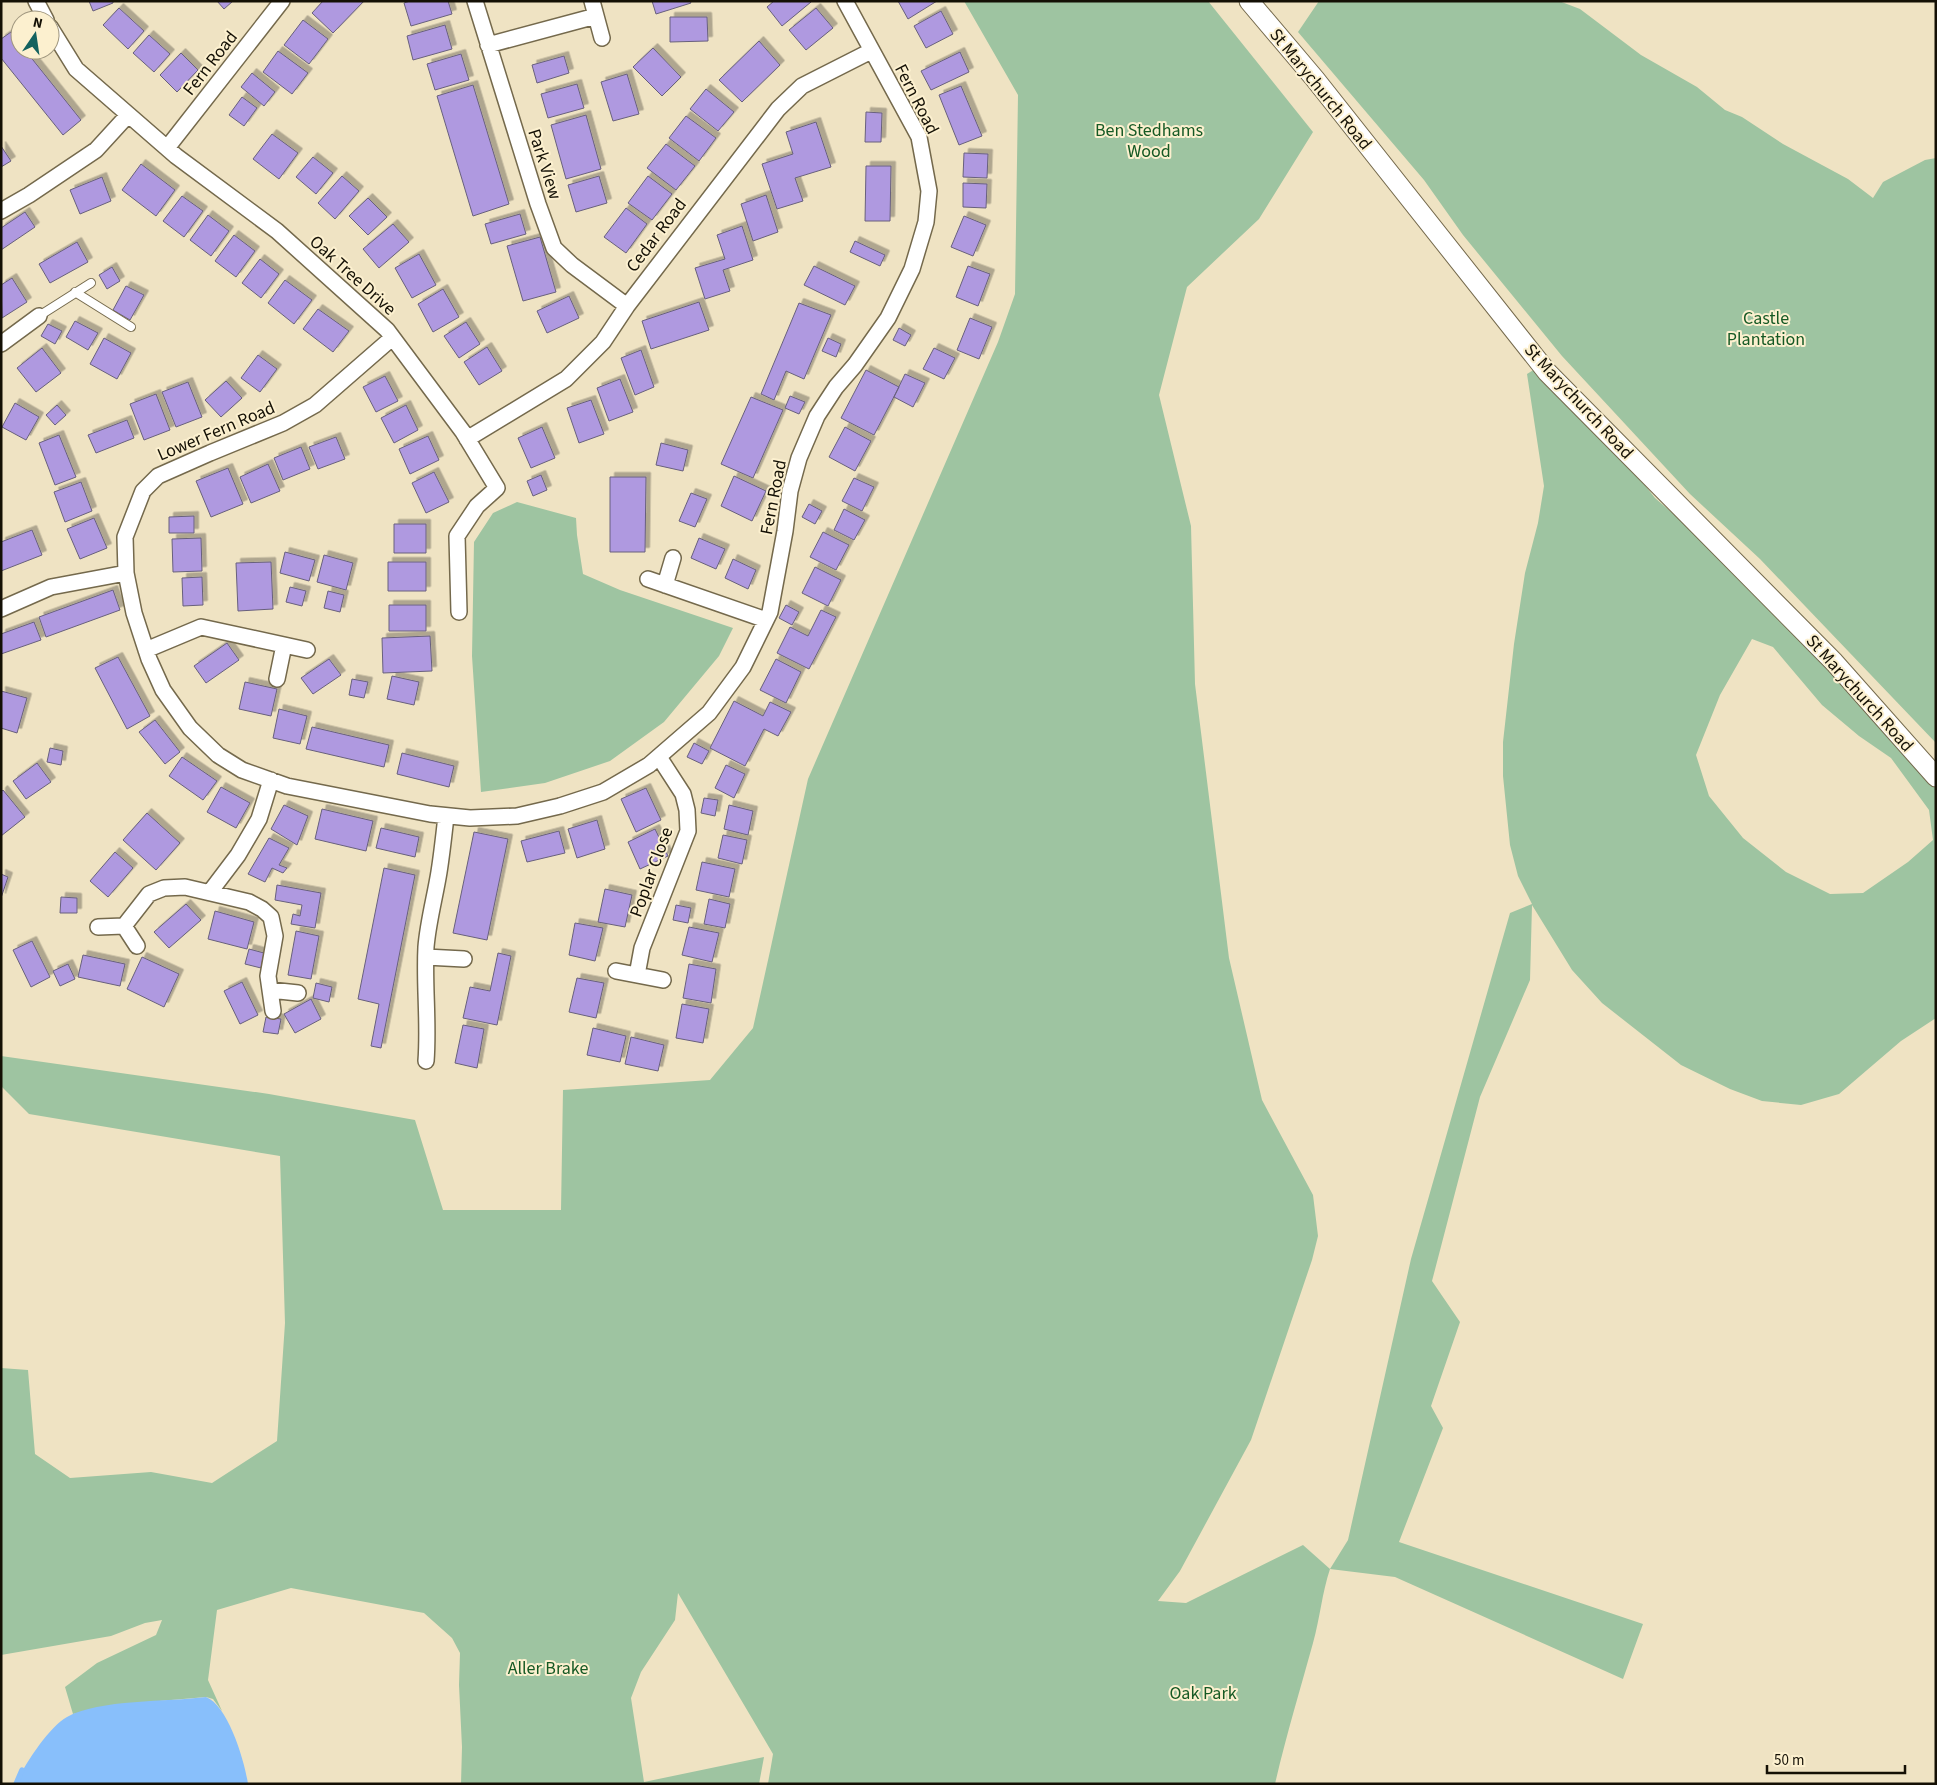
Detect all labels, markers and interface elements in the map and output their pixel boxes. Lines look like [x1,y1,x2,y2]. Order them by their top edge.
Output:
north arrow [10,10,60,60]
text: N [31,13,44,34]
street label: St Marychurch Road [1264,23,1378,156]
street label: Fern Road [177,26,244,101]
street label: Fern Road [888,60,945,139]
park label: Ben Stedhams Wood [1095,118,1203,164]
street label: Park View [521,126,568,203]
street label: Cedar Road [620,193,692,277]
street label: Oak Tree Drive [304,230,402,321]
park label: Castle Plantation [1727,306,1805,352]
street label: St Marychurch Road [1518,338,1639,465]
street label: Lower Fern Road [153,395,279,468]
street label: Fern Road [754,457,793,537]
street label: St Marychurch Road [1800,629,1919,757]
street label: Poplar Close [624,824,679,921]
park label: Aller Brake [508,1656,588,1681]
park label: Oak Park [1169,1681,1237,1706]
scale bar [1767,1742,1904,1774]
text: 50 m [1774,1750,1804,1771]

